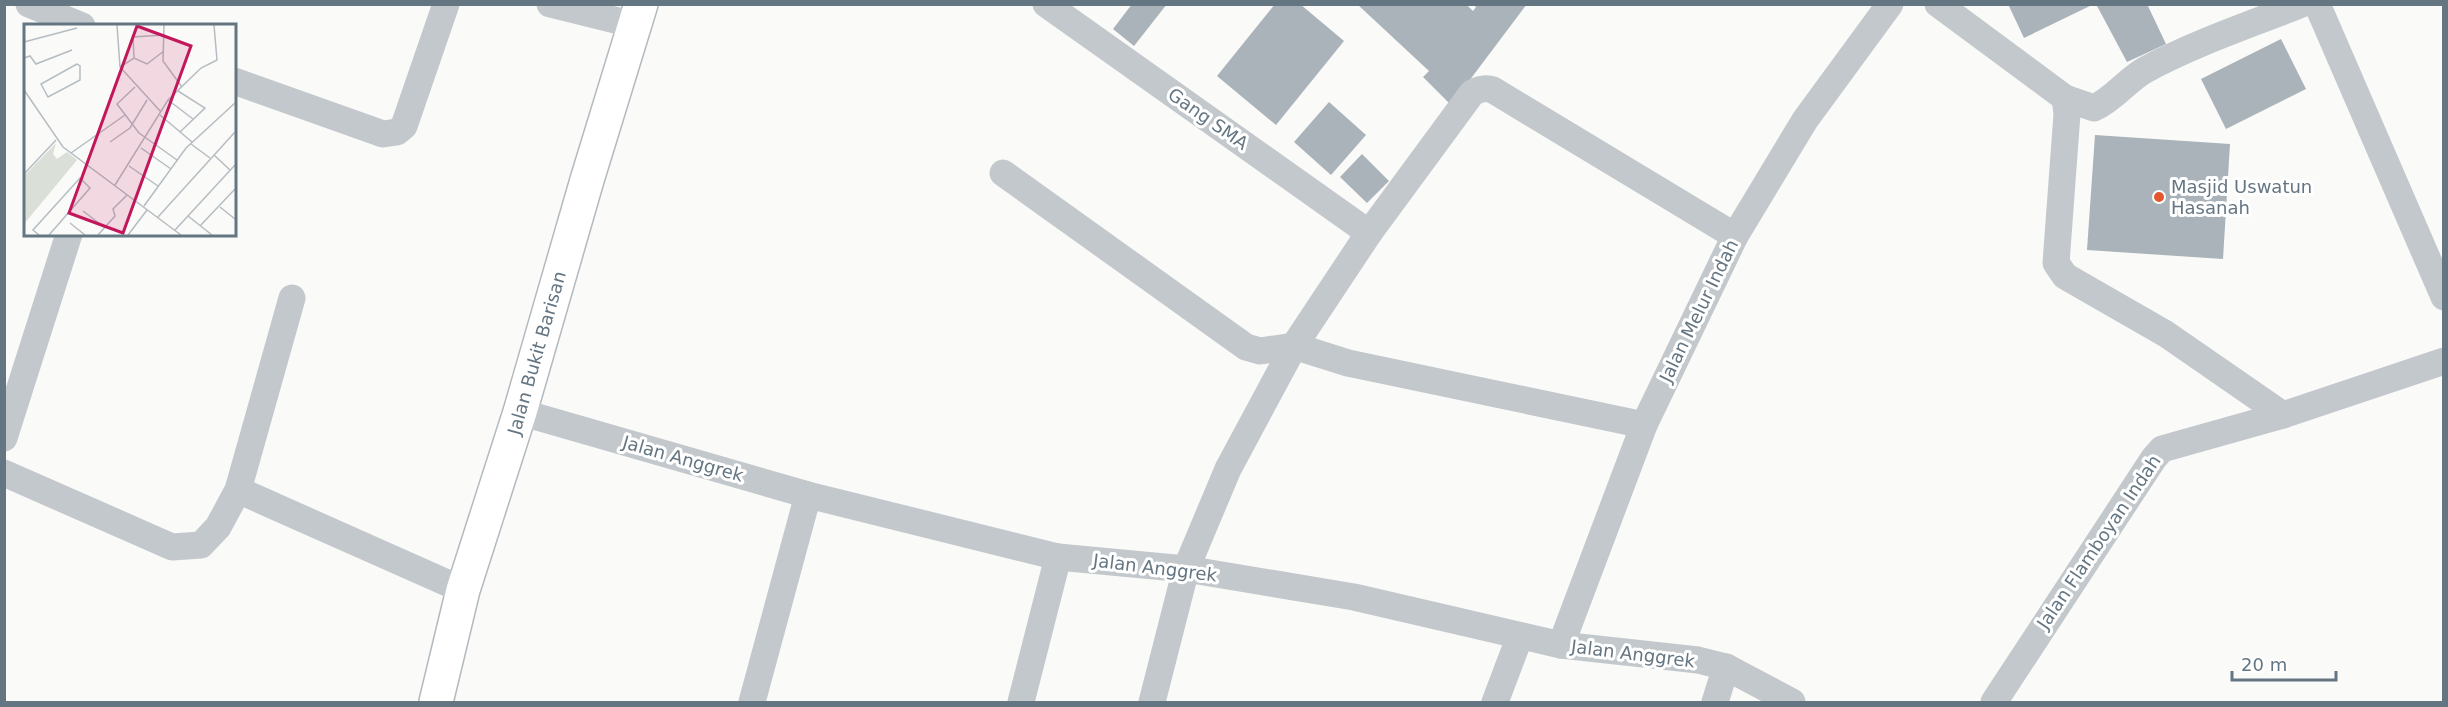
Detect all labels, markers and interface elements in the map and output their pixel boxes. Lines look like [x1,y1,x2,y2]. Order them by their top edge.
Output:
inset map [24,24,236,236]
street label: Gang SMA [1164,83,1253,154]
place label: Masjid Uswatun Hasanah [2171,176,2312,218]
marker: Masjid Uswatun Hasanah [2152,190,2166,204]
street label: Jalan Melur Indah [1654,236,1742,386]
street label: Jalan Bukit Barisan [503,269,570,438]
street label: Jalan Anggrek [619,431,746,486]
street label: Jalan Flamboyan Indah [2032,451,2165,634]
street label: Jalan Anggrek [1091,549,1219,586]
street label: Jalan Anggrek [1569,635,1697,672]
scale bar [2232,644,2336,682]
text: 20 m [2241,654,2287,675]

